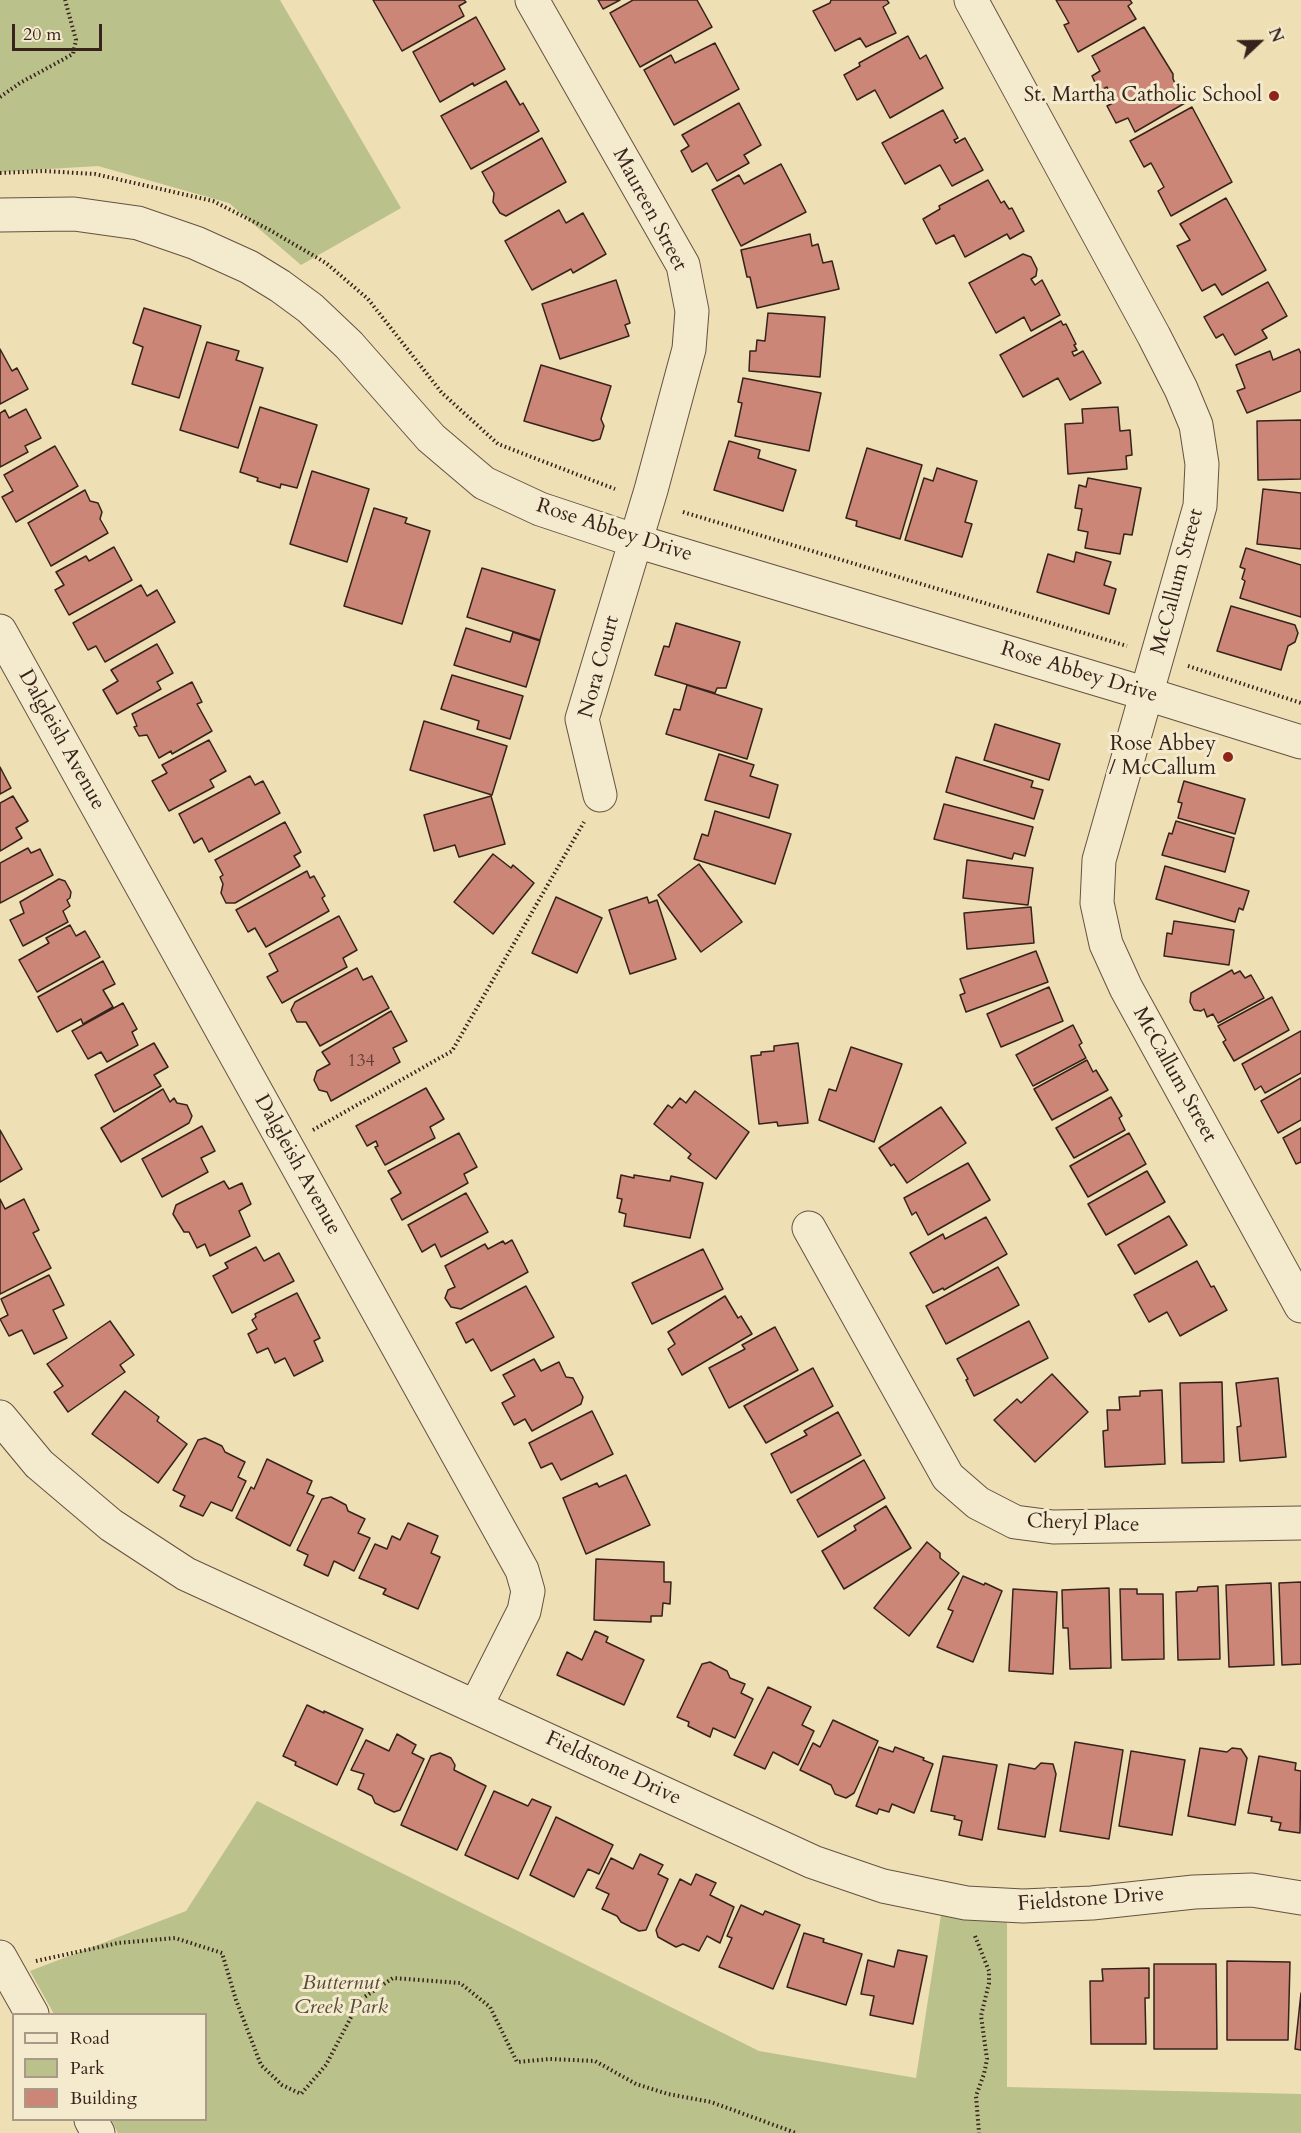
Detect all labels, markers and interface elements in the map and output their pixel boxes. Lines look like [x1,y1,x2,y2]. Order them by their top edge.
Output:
scale bar [15,12,105,50]
north arrow [1229,12,1289,72]
text: 20 m [23,22,62,47]
text: N [1263,25,1288,46]
place label: St. Martha Catholic School [1024,83,1262,109]
marker: St. Martha Catholic School [1267,89,1281,103]
street label: Maureen Street [606,144,692,276]
street label: Rose Abbey Drive [533,494,695,568]
street label: McCallum Street [1146,506,1210,658]
street label: Nora Court [574,613,626,721]
street label: Rose Abbey Drive [998,637,1160,709]
street label: Dalgleish Avenue [12,666,110,814]
place label: Rose Abbey / McCallum [1109,732,1216,782]
marker: Rose Abbey / McCallum [1221,750,1235,764]
street label: McCallum Street [1126,1003,1222,1147]
house number: 134 [347,1051,375,1073]
street label: Dalgleish Avenue [248,1091,346,1239]
street label: Cheryl Place [1026,1509,1140,1539]
street label: Fieldstone Drive [541,1727,685,1811]
street label: Fieldstone Drive [1017,1882,1165,1918]
park label: Butternut Creek Park [294,1971,388,2021]
legend [12,2013,207,2121]
text: Road [70,2026,110,2051]
text: Park [70,2056,105,2081]
text: Building [70,2086,137,2111]

